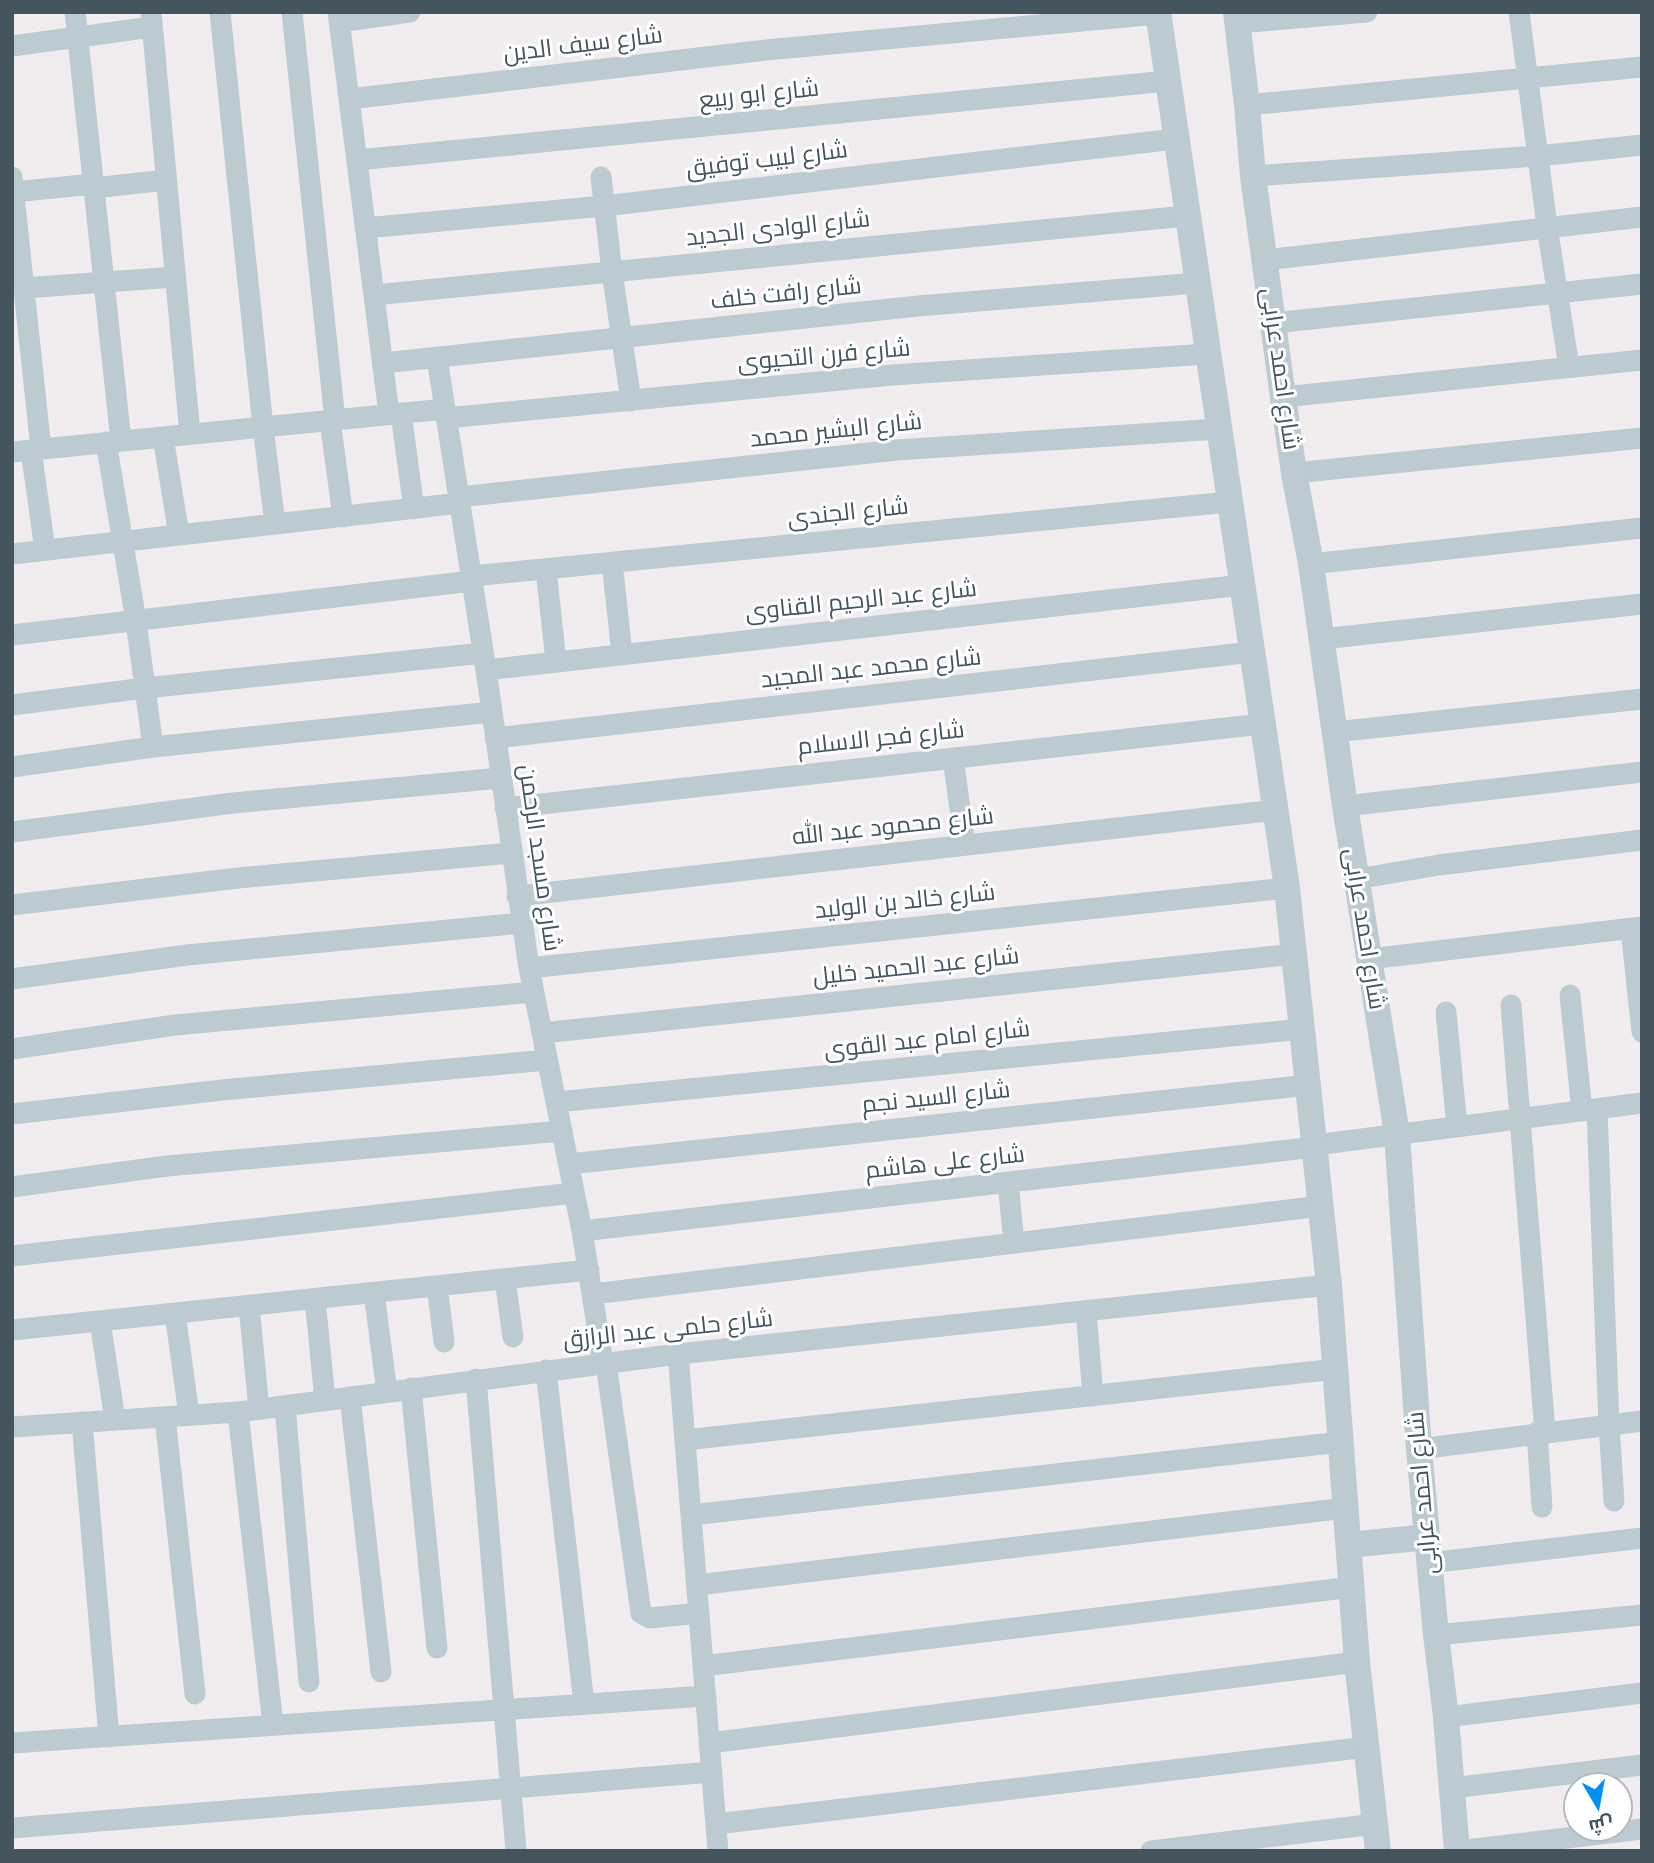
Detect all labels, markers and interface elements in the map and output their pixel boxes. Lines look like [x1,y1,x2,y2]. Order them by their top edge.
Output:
street label: شارع سيف الدين [502,21,664,69]
street label: شارع ابو ربيع [698,74,820,116]
street label: شارع لبيب توفيق [685,136,849,184]
street label: شارع الوادى الجديد [684,205,872,253]
street label: شارع رافت خلف [709,272,863,316]
street label: شارع احمد عرابى [1254,286,1306,452]
street label: شارع فرن التحيوى [736,334,912,378]
street label: شارع البشير محمد [749,408,923,454]
street label: شارع الجندى [786,492,910,534]
street label: شارع عبد الرحيم القناوى [744,575,978,627]
street label: شارع محمد عبد المجيد [759,643,983,695]
street label: شارع فجر الاسلام [796,716,966,762]
street label: شارع مسجد الرحمن [512,762,566,954]
street label: شارع محمود عبد الله [791,802,995,852]
street label: شارع احمد عرابى [1337,846,1391,1012]
street label: شارع خالد بن الوليد [813,878,997,926]
street label: شارع عبد الحميد خليل [811,942,1021,992]
street label: شارع امام عبد القوى [823,1015,1031,1065]
street label: شارع السيد نجم [860,1076,1012,1120]
street label: شارع على هاشم [864,1140,1026,1186]
street label: شارع حلمى عبد الرازق [561,1305,775,1355]
street label: شارع احمد عرابى [1402,1410,1444,1576]
north arrow [1563,1772,1633,1842]
text: ش [1587,1811,1616,1841]

